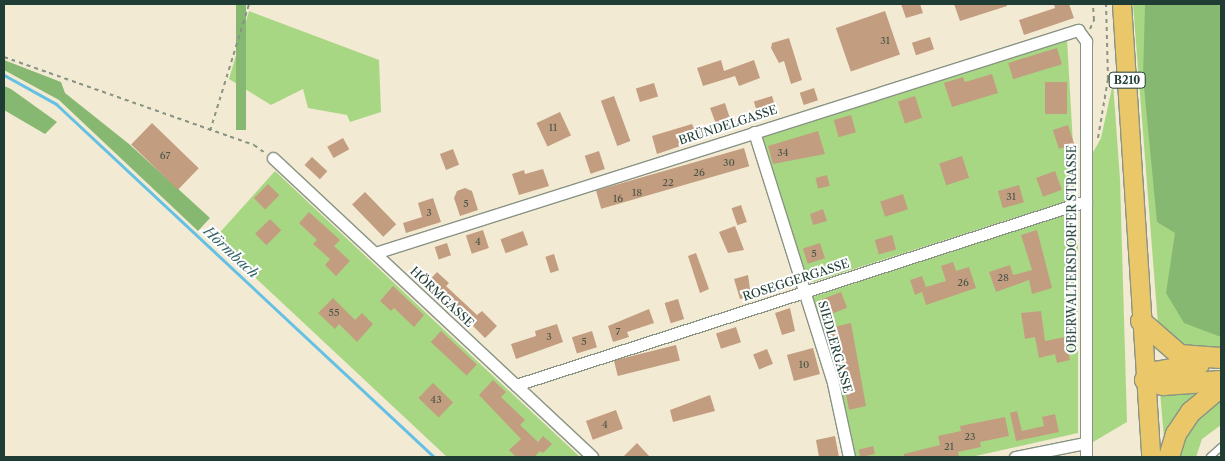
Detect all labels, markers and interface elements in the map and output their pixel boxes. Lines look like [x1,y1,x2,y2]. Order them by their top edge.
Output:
house number: 31 [880,35,890,47]
road number: B210 [1108,72,1146,88]
street label: BRÜNDELGASSE [677,102,779,148]
house number: 11 [549,122,557,134]
street label: OBERWALTERSDORFER STRASSE [1065,145,1079,353]
house number: 34 [777,147,789,159]
house number: 67 [160,150,170,162]
house number: 30 [723,157,735,169]
house number: 26 [693,167,705,179]
house number: 22 [662,177,674,189]
house number: 18 [632,187,642,199]
house number: 31 [1006,191,1016,203]
house number: 16 [613,193,623,205]
house number: 5 [463,198,469,210]
house number: 3 [426,207,432,219]
water label: Hörmbach [200,222,262,282]
house number: 4 [475,236,481,248]
house number: 5 [811,248,817,260]
street label: ROSEGGERGASSE [741,256,851,304]
street label: HÖRMGASSE [407,264,477,330]
house number: 28 [997,272,1009,284]
house number: 26 [957,277,969,289]
street label: SIEDLERGASSE [815,299,855,395]
house number: 55 [329,307,339,319]
house number: 7 [616,326,620,338]
house number: 3 [546,331,552,343]
house number: 5 [581,336,587,348]
house number: 10 [799,359,809,371]
house number: 43 [430,394,442,406]
house number: 4 [602,419,608,431]
house number: 23 [964,431,976,443]
house number: 21 [944,441,954,453]

